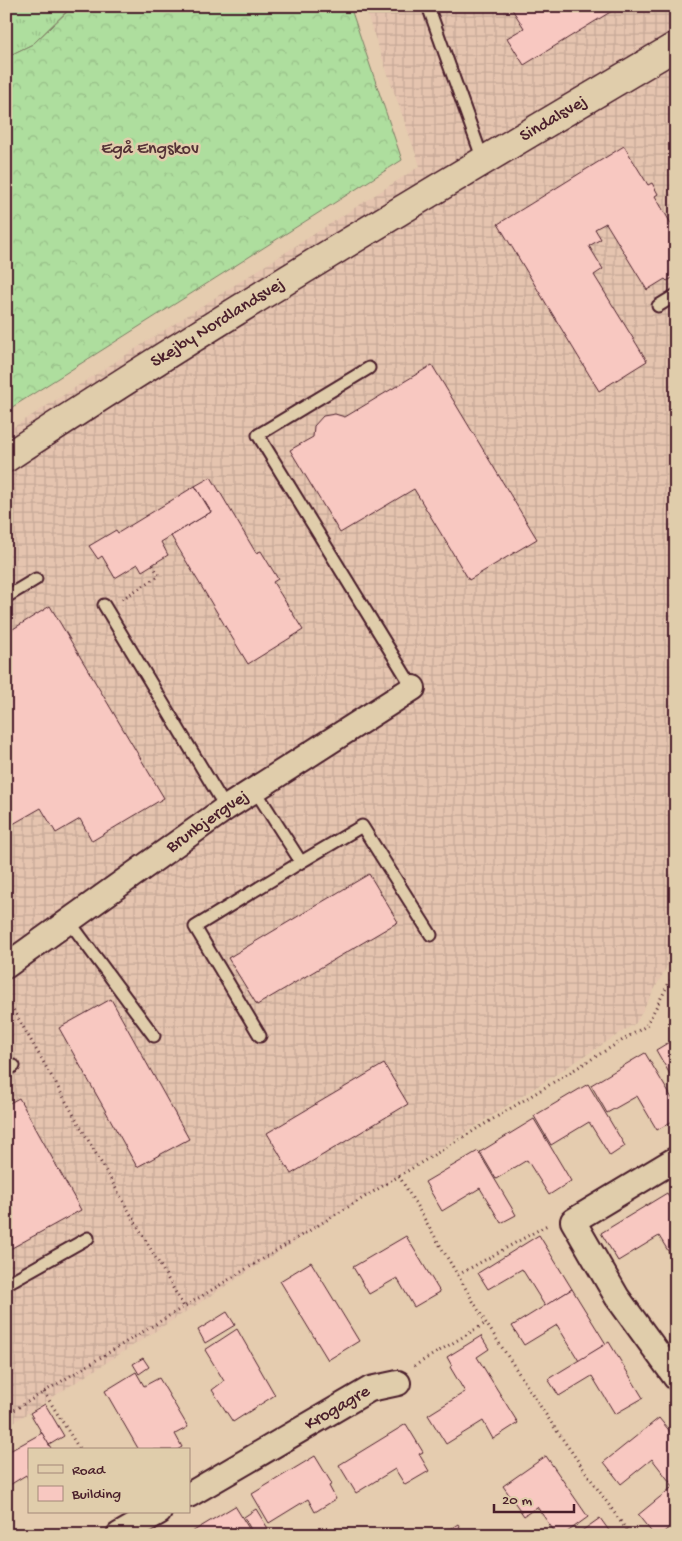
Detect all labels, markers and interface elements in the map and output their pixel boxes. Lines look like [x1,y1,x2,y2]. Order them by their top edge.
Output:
street label: Sindalsvej [516,91,591,147]
park label: Egå Engskov [101,139,199,160]
street label: Skejby Nordlandsvej [147,273,288,373]
street label: Brunbjergvej [162,786,253,858]
street label: Krogagre [301,1381,374,1435]
legend [28,1448,190,1514]
text: Road [72,1462,106,1480]
scale bar [494,1481,574,1513]
text: Building [71,1486,121,1504]
text: 20 m [502,1492,532,1510]

